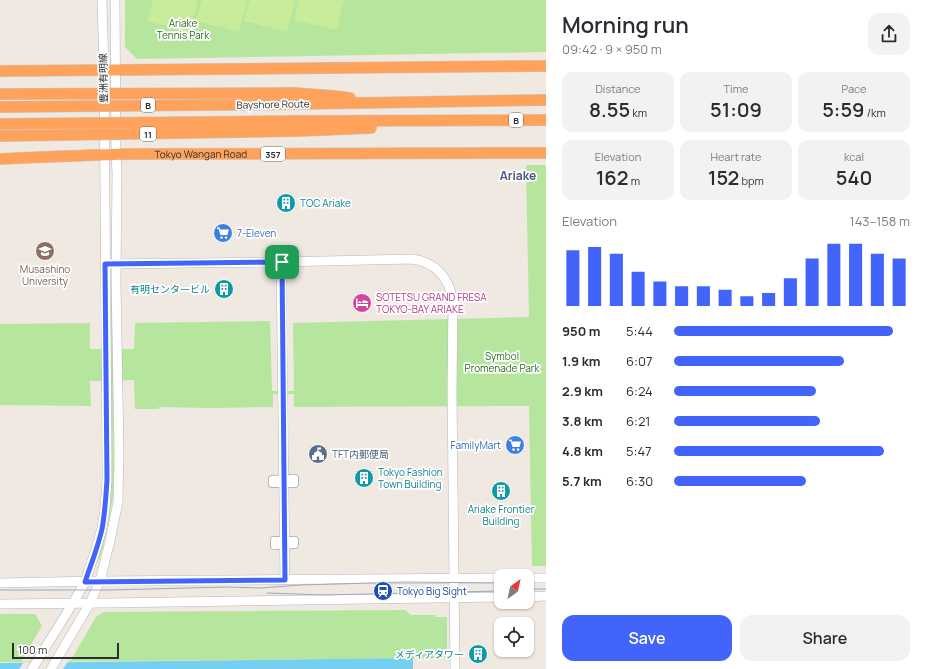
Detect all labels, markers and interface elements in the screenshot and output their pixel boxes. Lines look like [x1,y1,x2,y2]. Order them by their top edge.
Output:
text: Morning run [562,10,689,40]
button: share [868,13,910,55]
park label: Ariake Tennis Park [157,16,210,42]
text: 09:42 · 9 × 950 m [562,40,662,58]
street label: 豊洲有明線 [96,53,110,103]
text: Distance [595,81,641,96]
text: Time [724,81,748,96]
text: Pace [842,81,866,96]
street label: Bayshore Route [236,96,310,112]
text: 8.55 [589,96,630,123]
text: 51:09 [710,96,762,123]
text: 5:59 [822,96,865,123]
road number: B [141,98,155,112]
text: km [630,105,647,120]
text: /km [865,105,886,120]
road number: B [509,113,523,127]
road number: 11 [140,127,156,141]
street label: Tokyo Wangan Road [155,147,247,161]
road number: 357 [261,147,285,161]
text: Elevation [595,149,641,164]
text: Heart rate [710,149,762,164]
text: kcal [844,149,864,164]
text: 162 [596,164,629,191]
text: 152 [708,164,739,191]
text: 540 [836,164,872,191]
district label: Ariake [500,167,536,184]
text: m [629,173,640,188]
text: bpm [739,173,764,188]
building icon: TOC Ariake [275,192,297,214]
place label: TOC Ariake [300,196,351,210]
text: Elevation [562,212,617,230]
text: 143–158 m [850,212,910,230]
supermarket icon: 7-Eleven [212,222,234,244]
place label: 7-Eleven [237,226,276,240]
school or university icon: Musashino University [34,240,56,262]
pin [265,245,299,279]
icon: arrive [271,251,293,273]
place label: Musashino University [20,262,70,288]
building icon: 有明センタービル [213,278,235,300]
place label: 有明センタービル [130,282,210,296]
place label: SOTETSU GRAND FRESA TOKYO-BAY ARIAKE [376,290,487,316]
hotel icon: SOTETSU GRAND FRESA TOKYO-BAY ARIAKE [351,292,373,314]
text: 950 m [562,322,601,340]
text: 5:44 [626,322,653,340]
park label: Symbol Promenade Park [465,349,540,375]
text: 1.9 km [562,352,600,370]
text: 6:07 [626,352,652,370]
text: 2.9 km [562,382,603,400]
text: 6:24 [626,382,653,400]
text: 3.8 km [562,412,603,430]
text: 6:21 [626,412,650,430]
supermarket icon: FamilyMart [504,434,526,456]
place label: FamilyMart [451,438,501,452]
text: 4.8 km [562,442,603,460]
text: 5:47 [626,442,652,460]
public building icon: TFT内郵便局 [307,443,329,465]
place label: TFT内郵便局 [332,447,389,461]
place label: Tokyo Fashion Town Building [378,465,443,491]
building icon: Tokyo Fashion Town Building [353,467,375,489]
text: 5.7 km [562,472,602,490]
text: 6:30 [626,472,653,490]
building icon: Ariake Frontier Building [490,480,512,502]
place label: Ariake Frontier Building [468,502,535,528]
north arrow [494,569,534,609]
map controls [494,569,534,657]
station icon: Tokyo Big Sight [372,580,394,602]
place label: Tokyo Big Sight [397,584,467,598]
button: Save [562,615,732,661]
button: Share [740,615,910,661]
button: locate [494,617,534,657]
scale bar [12,641,119,660]
text: 100 m [18,642,47,657]
building icon: メディアタワー [467,643,489,665]
place label: メディアタワー [395,647,464,661]

